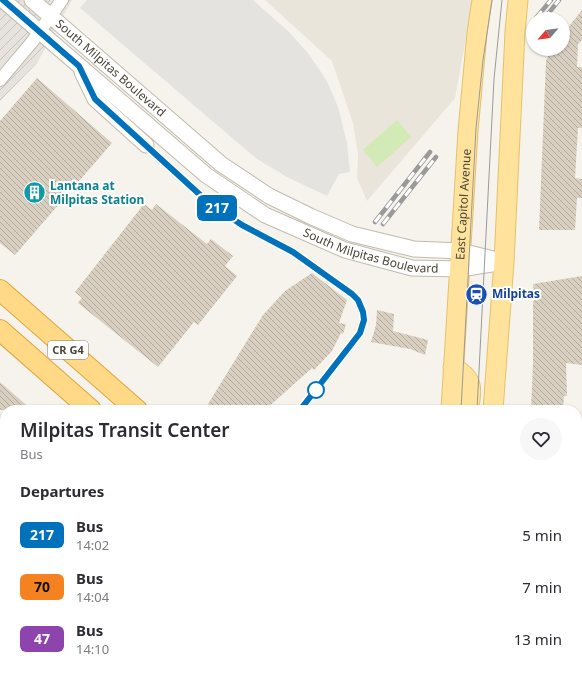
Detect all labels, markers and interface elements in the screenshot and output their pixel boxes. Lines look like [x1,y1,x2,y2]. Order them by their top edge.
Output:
north arrow [526,12,570,56]
map controls [526,12,570,56]
street label: South Milpitas Boulevard [52,15,170,120]
street label: East Capitol Avenue [451,148,475,261]
place label: Lantana at Milpitas Station [50,177,144,208]
building icon: Lantana at Milpitas Station [21,180,47,206]
line badge: 217 [194,195,240,221]
text: 217 [205,198,229,217]
street label: South Milpitas Boulevard [301,224,439,277]
station icon: Milpitas [463,281,489,307]
place label: Milpitas [492,285,540,302]
road number: CR G4 [48,341,88,359]
unlabelled marker [307,381,325,399]
text: Milpitas Transit Center [20,417,230,443]
button: heart [520,418,562,460]
text: Bus [20,445,43,463]
text: Departures [20,481,104,501]
text: Bus [76,516,103,536]
text: 217 [30,525,54,544]
text: 5 min [522,525,562,545]
text: 14:02 [76,536,109,554]
text: Bus [76,568,103,588]
text: 70 [34,577,50,596]
text: 7 min [522,577,562,597]
text: 14:04 [76,588,109,606]
text: Bus [76,620,103,640]
text: 47 [34,629,50,648]
text: 13 min [514,629,562,649]
text: 14:10 [76,640,109,658]

